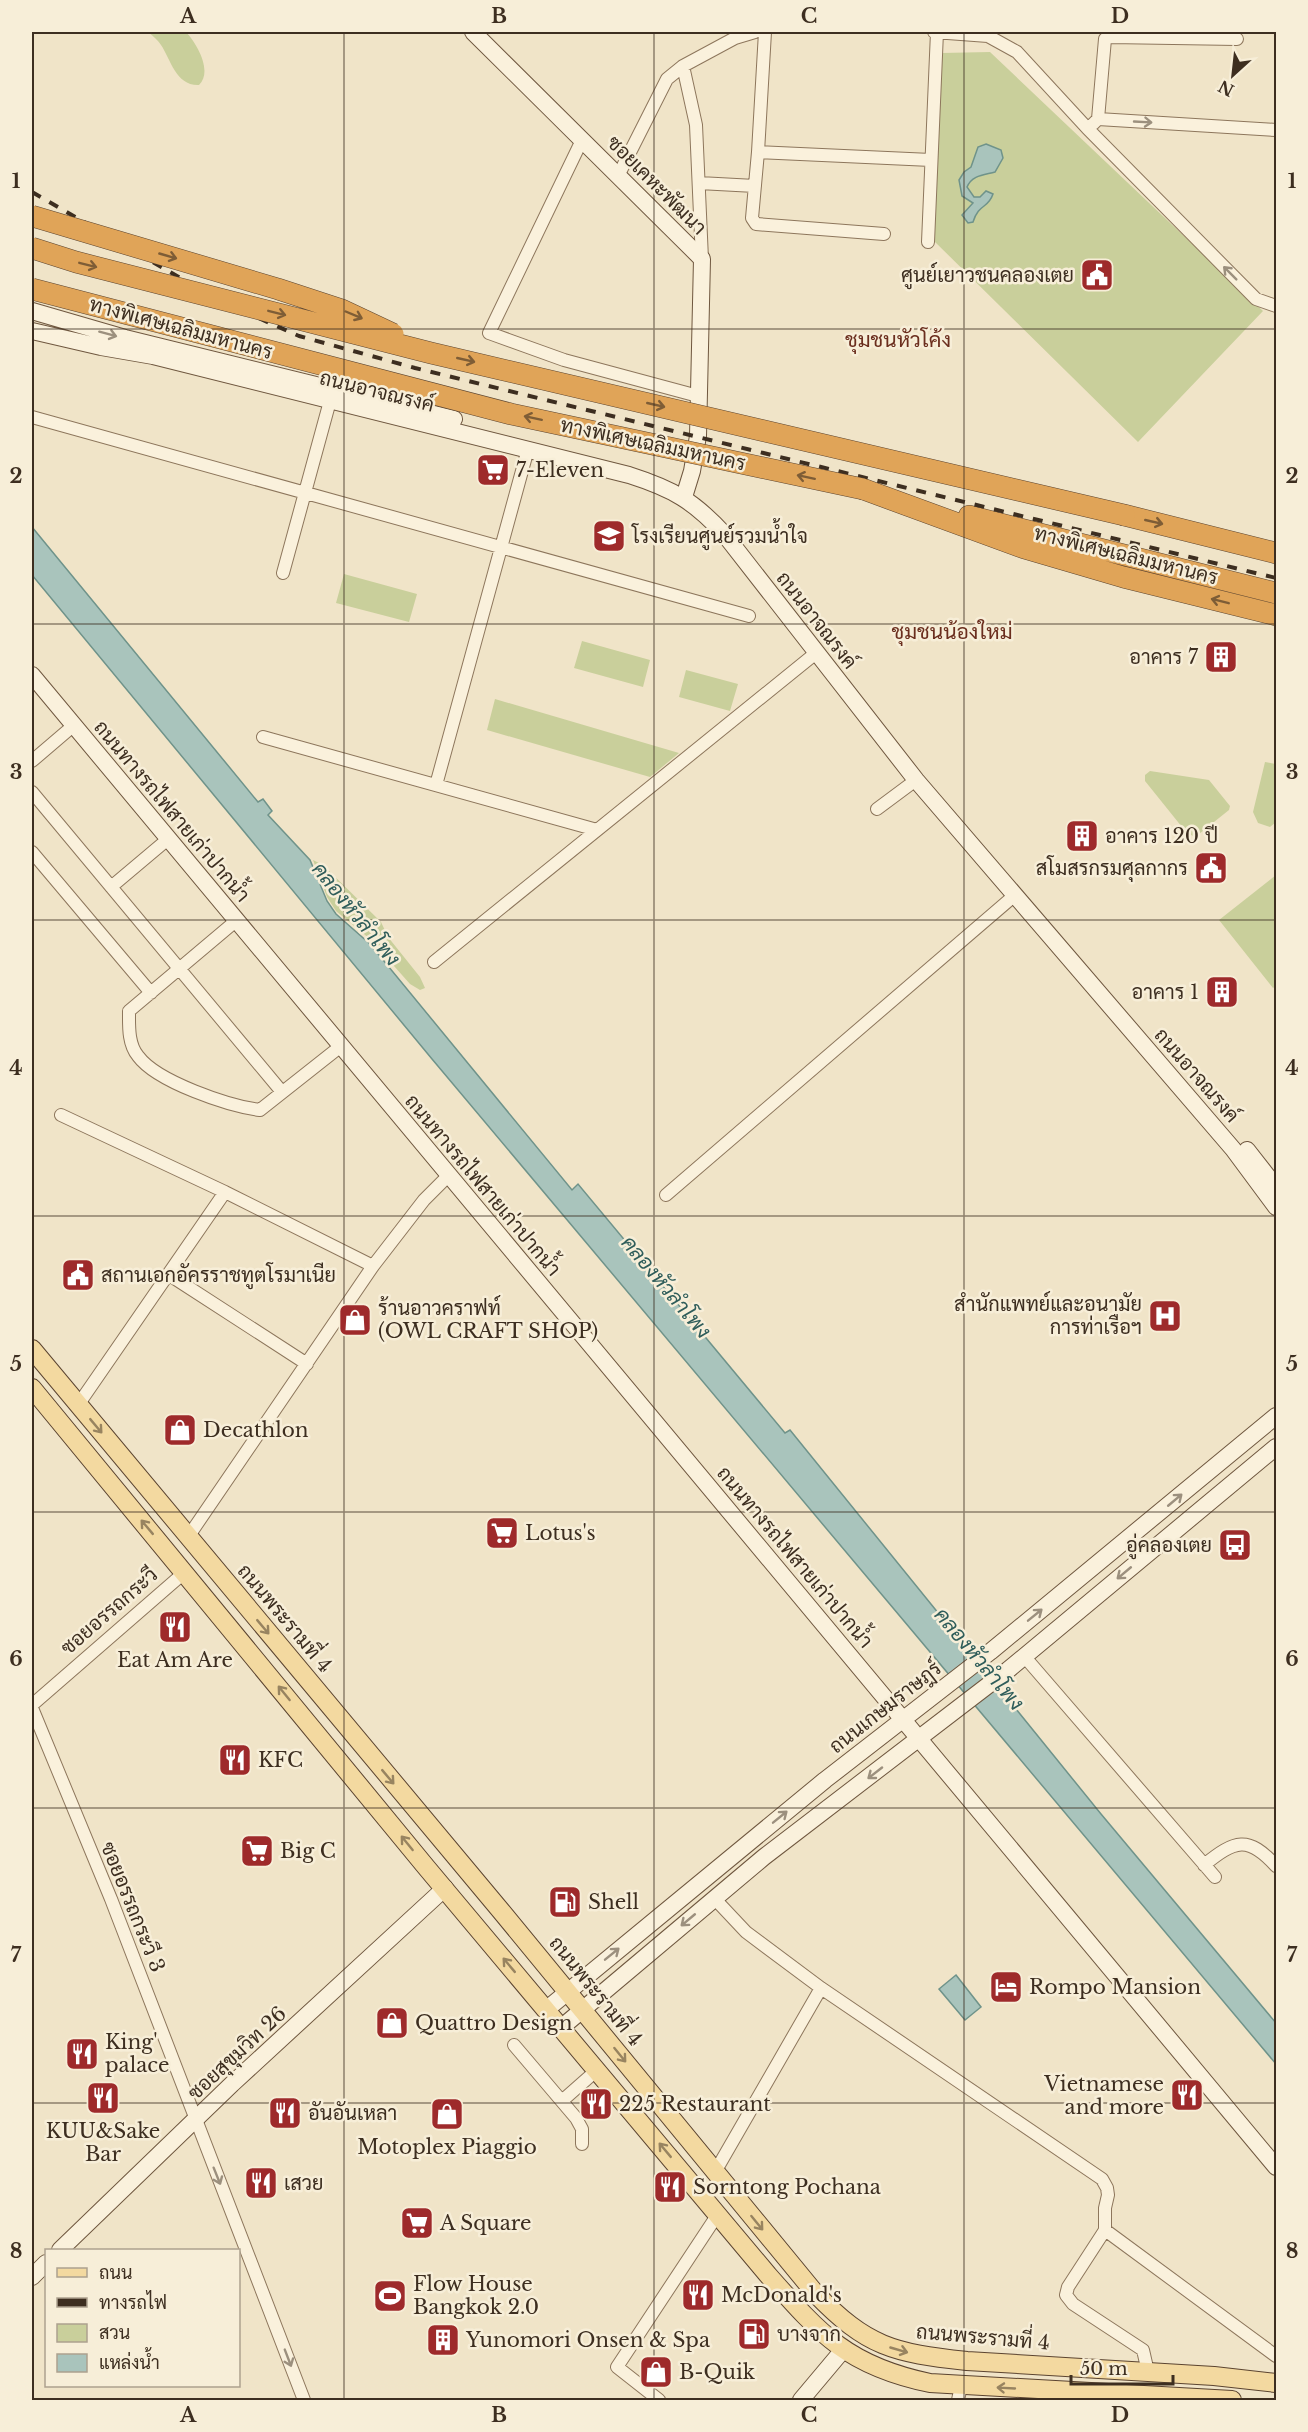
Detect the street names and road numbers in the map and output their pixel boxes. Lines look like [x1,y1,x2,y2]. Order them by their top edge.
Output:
street label: ซอยเคหะพัฒนา [602,130,712,240]
street label: ทางพิเศษเฉลิมมหานคร [87,292,275,364]
street label: ถนนอาจณรงค์ [317,363,437,417]
street label: ทางพิเศษเฉลิมมหานคร [558,413,748,475]
street label: ทางพิเศษเฉลิมมหานคร [1032,521,1220,589]
street label: ถนนอาจณรงค์ [771,565,864,674]
street label: ถนนทางรถไฟสายเก่าปากน้ำ [89,712,260,907]
street label: ถนนอาจณรงค์ [1150,1022,1246,1127]
street label: ถนนทางรถไฟสายเก่าปากน้ำ [400,1086,571,1281]
street label: ถนนทางรถไฟสายเก่าปากน้ำ [712,1458,883,1653]
street label: ถนนพระรามที่ 4 [233,1556,341,1677]
street label: ซอยอรรถกระวี [55,1562,162,1660]
street label: ถนนเกษมราษฎร์ [823,1654,947,1760]
street label: ซอยอรรถกระวี 3 [96,1838,171,1976]
street label: ถนนพระรามที่ 4 [544,1928,651,2051]
street label: ซอยสุขุมวิท 26 [183,2001,292,2106]
street label: ถนนพระรามที่ 4 [915,2314,1051,2355]

